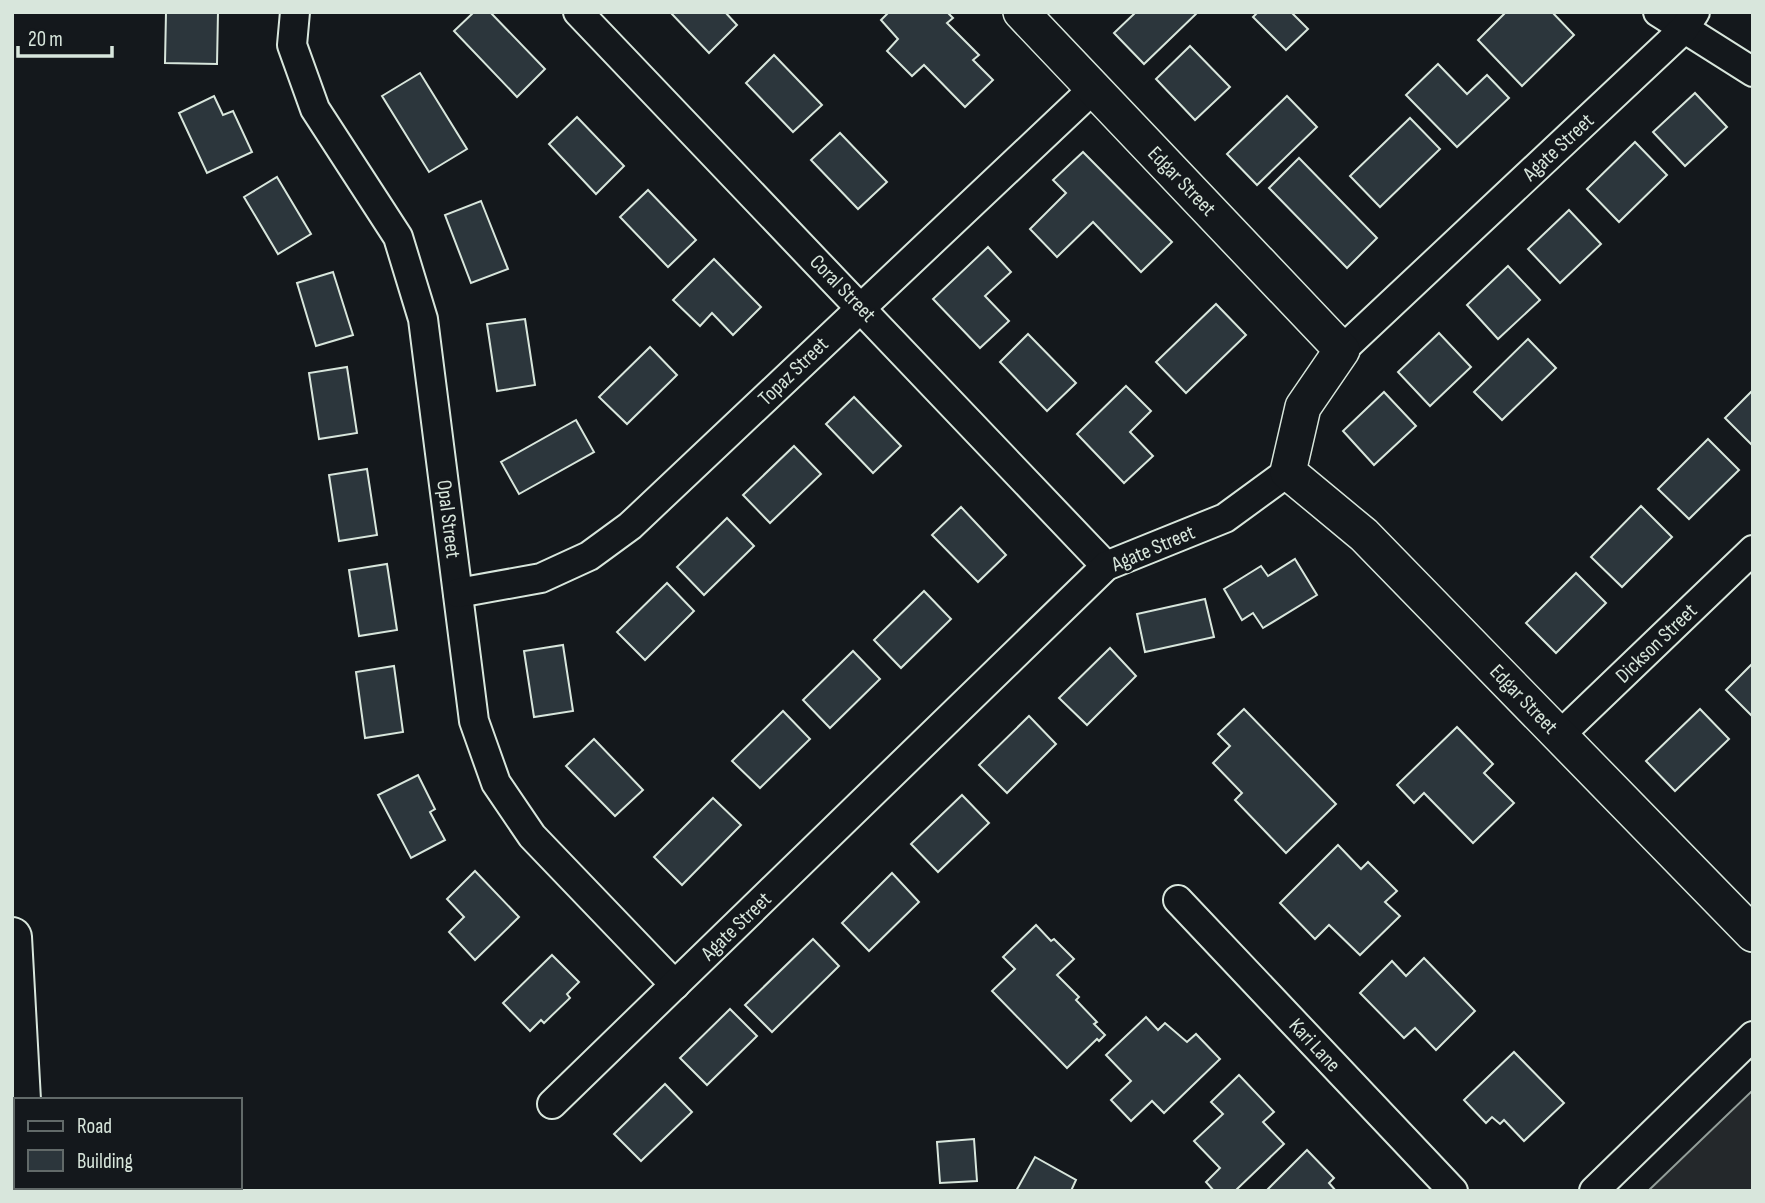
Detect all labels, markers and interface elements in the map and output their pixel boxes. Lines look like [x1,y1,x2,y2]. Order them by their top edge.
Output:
scale bar [18,14,112,58]
text: 20 m [28,27,63,52]
street label: Agate Street [1517,108,1599,187]
street label: Edgar Street [1142,141,1221,221]
street label: Coral Street [804,249,881,327]
street label: Topaz Street [753,332,834,411]
street label: Opal Street [431,478,466,560]
street label: Agate Street [1107,520,1198,578]
street label: Dickson Street [1611,599,1702,688]
street label: Edgar Street [1484,659,1563,739]
street label: Agate Street [695,887,777,967]
street label: Kari Lane [1284,1013,1346,1077]
legend [14,1098,242,1189]
text: Road [77,1114,112,1139]
text: Building [77,1149,133,1174]

